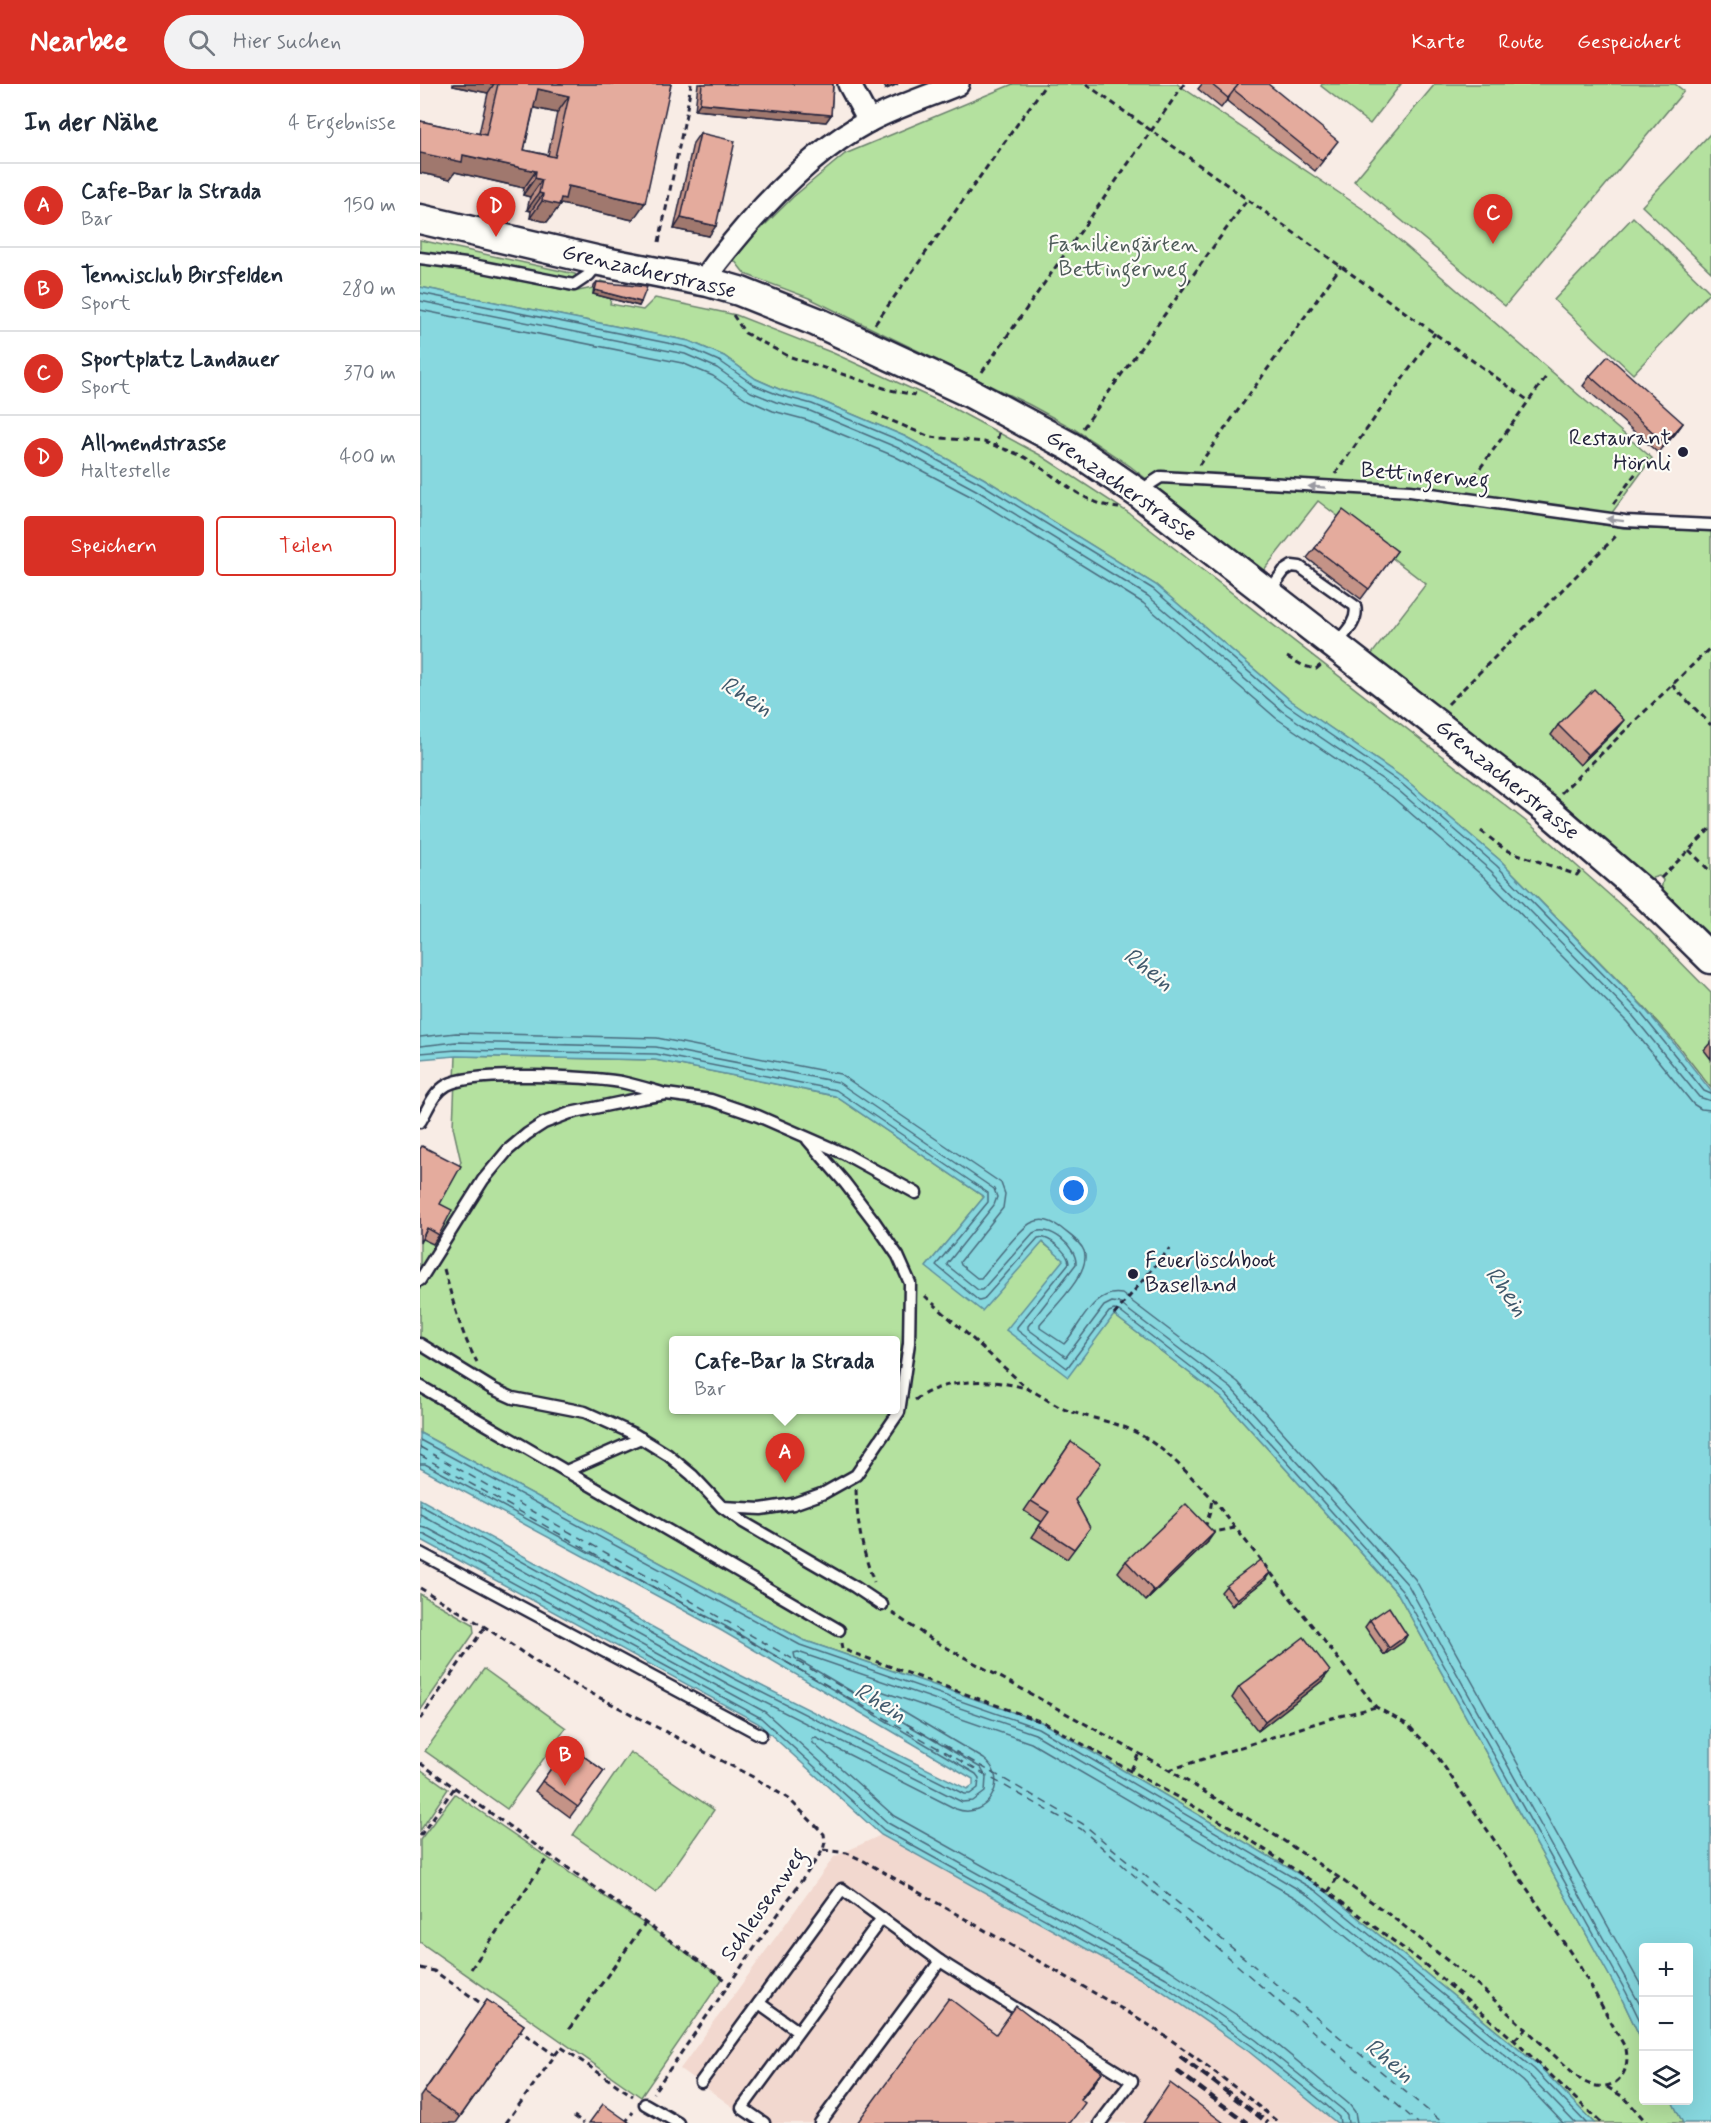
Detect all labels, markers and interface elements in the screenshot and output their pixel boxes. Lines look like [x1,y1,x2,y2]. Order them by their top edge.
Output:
search box [164,15,584,69]
text: Nearbee [30,24,128,61]
icon: search [185,26,218,59]
text: Hier suchen [233,28,341,56]
text: Karte [1412,28,1465,56]
text: Route [1498,28,1544,56]
text: Gespeichert [1577,28,1681,56]
text: In der Nähe [24,106,158,140]
text: 4 Ergebnisse [288,110,396,137]
text: Cafe-Bar la Strada [81,178,262,206]
pin: D [476,188,516,237]
text: A [37,192,50,219]
text: 150 m [343,192,396,219]
pin: C [1474,194,1512,244]
text: Bar [81,206,112,233]
park label: Familiengärten Bettingerweg [1048,231,1198,287]
street label: Grenzacherstrasse [559,238,739,306]
text: Tennisclub Birsfelden [81,262,283,290]
text: B [37,276,50,303]
text: 280 m [342,276,396,303]
text: Sport [81,290,130,317]
text: Sportplatz Landauer [81,346,280,374]
text: C [36,360,51,387]
text: 370 m [344,360,396,387]
text: Sport [81,374,130,401]
street label: Grenzacherstrasse [1040,424,1202,548]
place label: Restaurant Hörnli [1569,425,1671,478]
text: Allmendstrasse [81,430,226,458]
text: D [37,444,50,471]
text: 400 m [340,444,396,471]
marker: Restaurant Hörnli [1676,445,1690,459]
street label: Bettingerweg [1359,456,1490,499]
text: Haltestelle [81,458,171,485]
one-way arrow [1307,482,1326,491]
one-way arrow [1605,515,1624,524]
button: Speichern [24,516,204,576]
button: Teilen [216,516,396,576]
water label: Rhein [714,669,778,725]
street label: Grenzacherstrasse [1429,713,1585,847]
water label: Rhein [1117,941,1179,999]
your location [1059,1176,1088,1205]
place label: Feuerlöschboot Baselland [1145,1247,1276,1300]
water label: Rhein [1477,1261,1535,1323]
marker: Feuerlöschboot Baselland [1126,1267,1140,1281]
popup [669,1336,900,1414]
text: Cafe-Bar la Strada [694,1348,875,1376]
text: Bar [694,1376,725,1403]
pin: A [766,1434,805,1483]
water label: Rhein [848,1676,912,1730]
pin: B [546,1736,584,1786]
street label: Schleusenweg [715,1843,816,1969]
map controls [1639,1943,1693,2105]
button: + [1639,1943,1693,1997]
button: − [1639,1997,1693,2051]
water label: Rhein [1358,2032,1420,2090]
button: layers [1639,2051,1693,2105]

